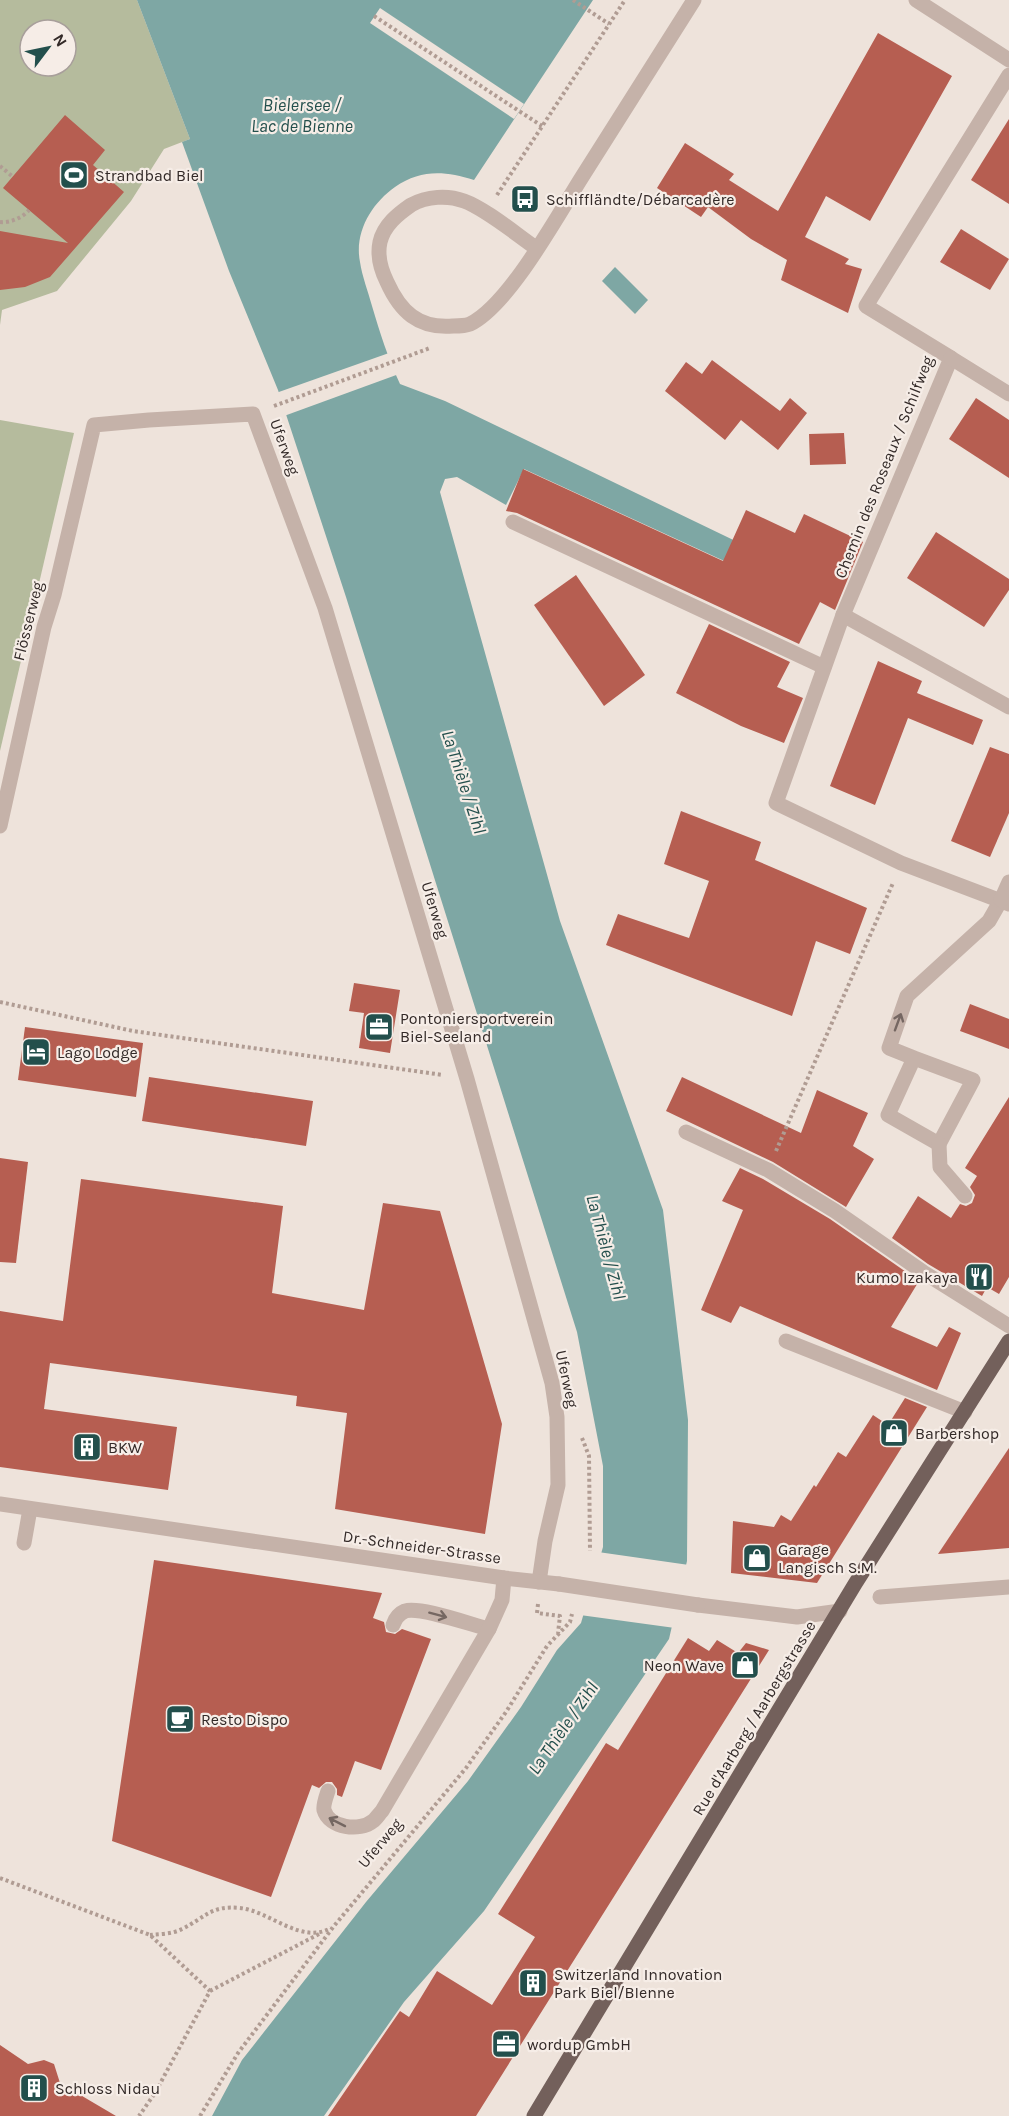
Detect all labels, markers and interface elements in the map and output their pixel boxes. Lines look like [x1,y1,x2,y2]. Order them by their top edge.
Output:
north arrow [18,18,78,78]
text: N [49,30,71,50]
water label: Bielersee / Lac de Bienne [251,94,353,137]
sports icon: Strandbad Biel [58,159,90,191]
place label: Strandbad Biel [95,166,203,185]
bus stop icon: Schiffländte/Débarcadère [509,183,541,215]
place label: Schiffländte/Débarcadère [546,190,734,209]
street label: Chemin des Roseaux / Schilfweg [831,353,937,581]
street label: Uferweg [266,416,304,478]
street label: Flösserweg [9,579,47,663]
water label: La Thièle / Zihl [437,727,491,837]
street label: Uferweg [417,879,453,941]
place label: Pontoniersportverein Biel-Seeland [400,1009,553,1046]
office icon: Pontoniersportverein Biel-Seeland [363,1011,395,1043]
one-way arrow [893,1013,904,1032]
hotel icon: Lago Lodge [20,1036,52,1068]
place label: Lago Lodge [57,1043,138,1062]
water label: La Thièle / Zihl [581,1192,631,1302]
restaurant icon: Kumo Izakaya [963,1261,995,1293]
place label: Kumo Izakaya [856,1268,958,1287]
street label: Uferweg [552,1348,582,1410]
shop icon: Barbershop [878,1417,910,1449]
place label: Barbershop [915,1424,999,1443]
building icon: BKW [71,1431,103,1463]
place label: BKW [108,1438,143,1457]
street label: Dr.-Schneider-Strasse [342,1527,502,1567]
place label: Garage Langisch S.M. [778,1540,877,1577]
shop icon: Garage Langisch S.M. [741,1542,773,1574]
one-way arrow [428,1610,447,1622]
street label: Rue d'Aarberg / Aarbergstrasse [688,1617,820,1819]
shop icon: Neon Wave [729,1649,761,1681]
place label: Neon Wave [644,1656,724,1675]
water label: La Thièle / Zihl [523,1677,603,1779]
cafe icon: Resto Dispo [164,1703,196,1735]
place label: Resto Dispo [201,1710,288,1729]
street label: Uferweg [354,1814,406,1872]
one-way arrow [328,1815,346,1827]
place label: Switzerland Innovation Park Biel/BIenne [554,1965,722,2002]
building icon: Switzerland Innovation Park Biel/BIenne [517,1967,549,1999]
office icon: wordup GmbH [490,2028,522,2060]
place label: wordup GmbH [527,2035,631,2054]
building icon: Schloss Nidau [18,2072,50,2104]
place label: Schloss Nidau [55,2079,160,2098]

